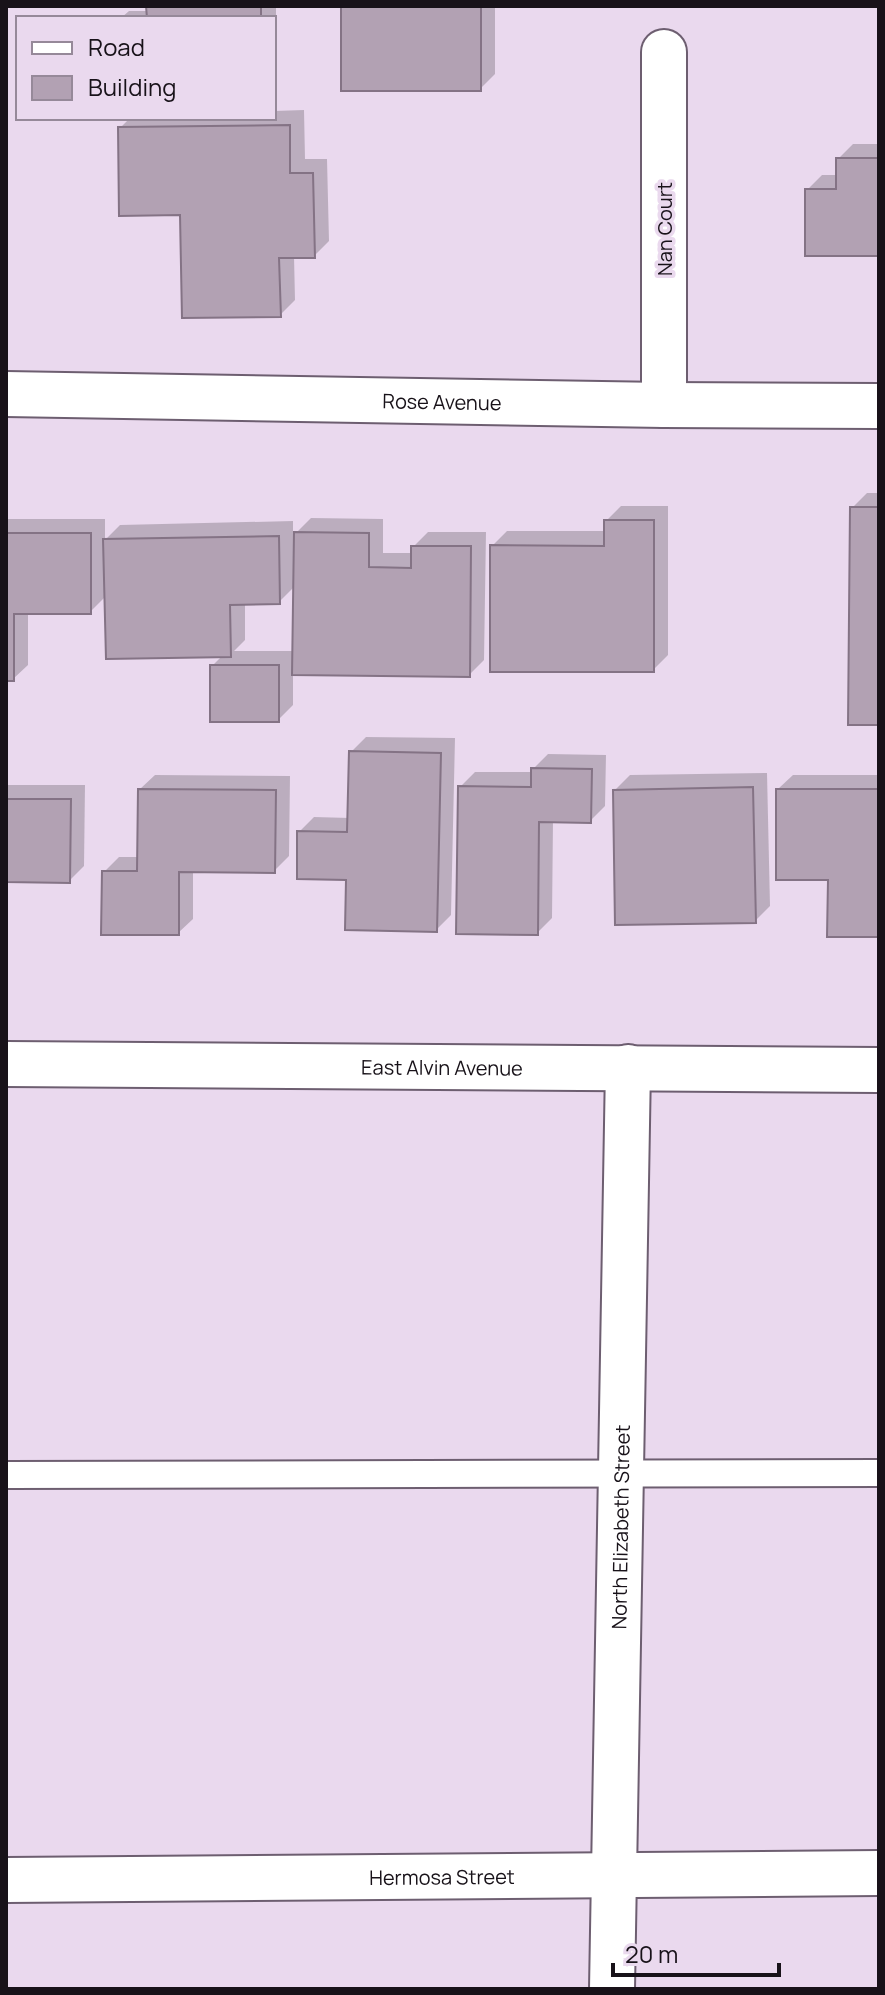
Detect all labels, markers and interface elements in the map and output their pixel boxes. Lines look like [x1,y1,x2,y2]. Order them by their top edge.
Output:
legend [16,16,276,120]
text: Road [88,30,145,63]
text: Building [88,70,176,103]
street label: Nan Court [651,182,678,276]
street label: Rose Avenue [382,387,502,416]
street label: East Alvin Avenue [361,1053,523,1081]
street label: North Elizabeth Street [605,1424,635,1630]
street label: Hermosa Street [369,1862,515,1891]
scale bar [613,1927,779,1977]
text: 20 m [625,1937,678,1970]

